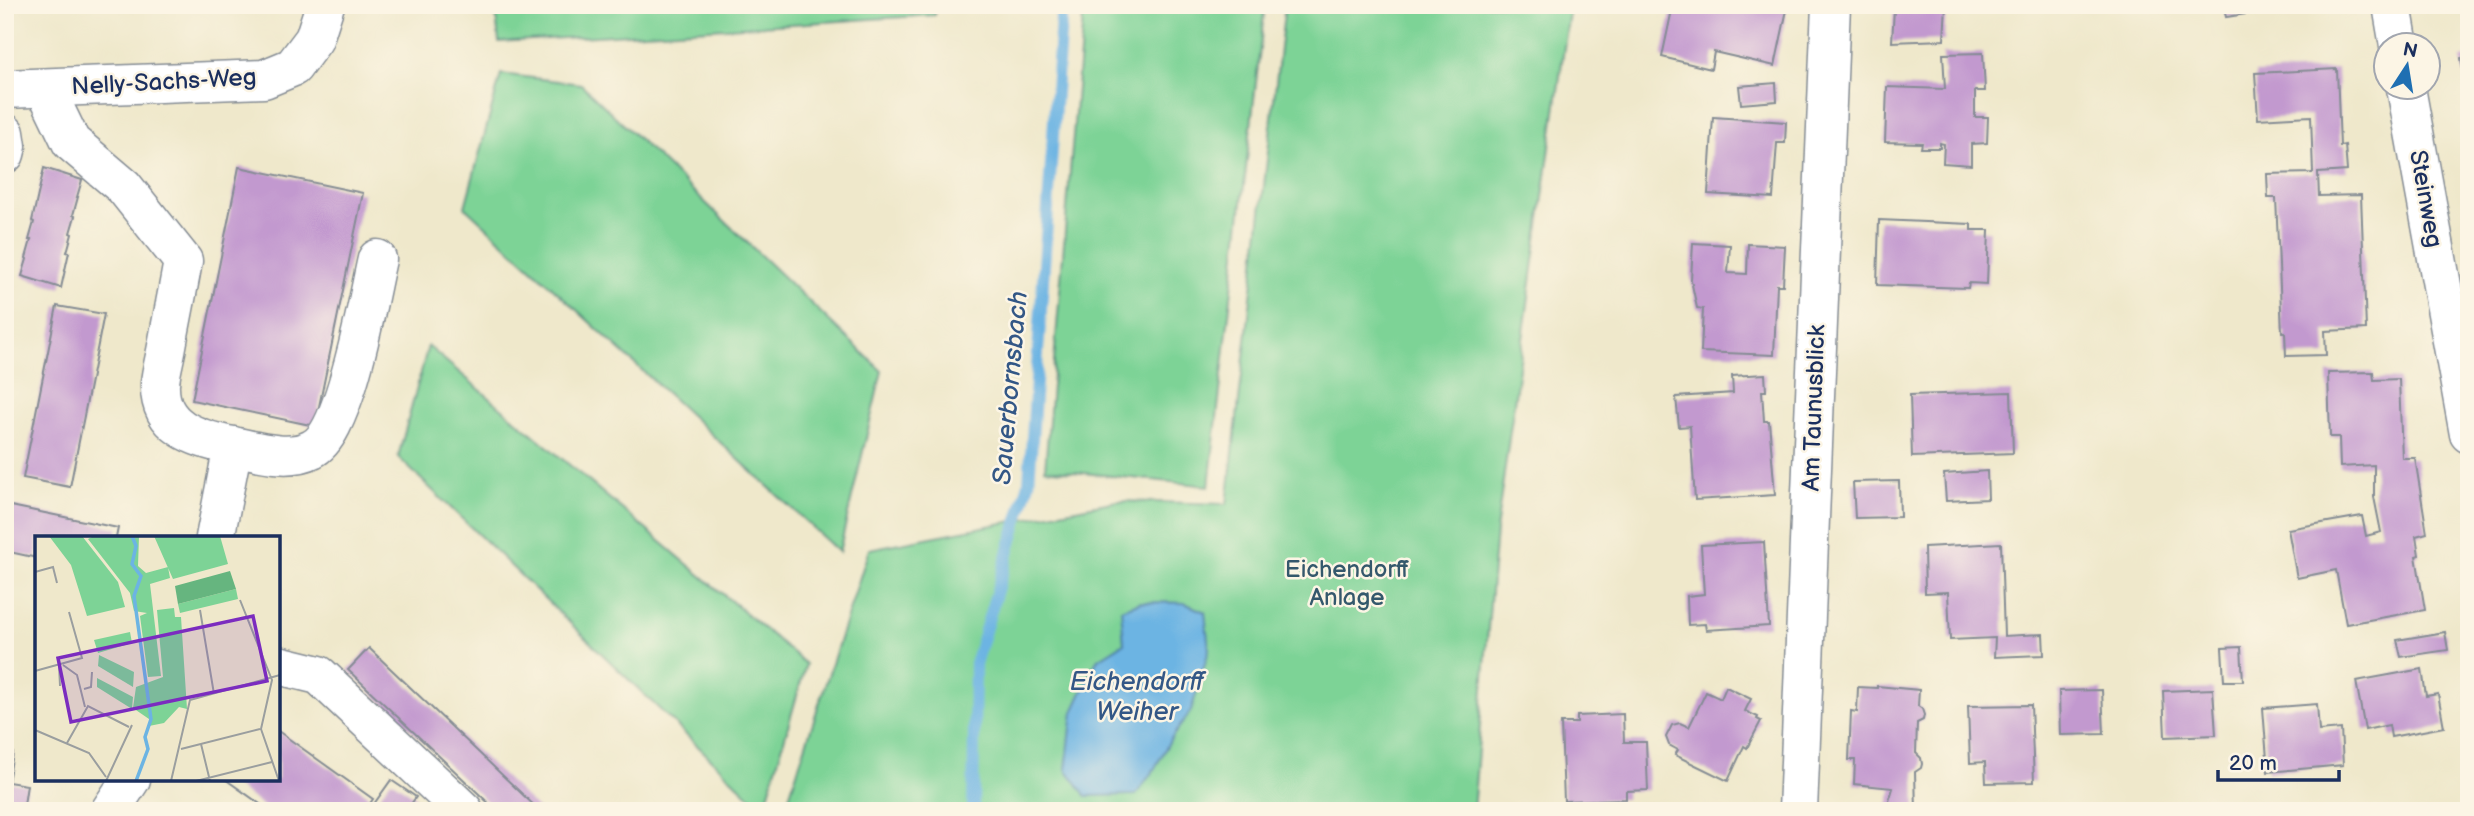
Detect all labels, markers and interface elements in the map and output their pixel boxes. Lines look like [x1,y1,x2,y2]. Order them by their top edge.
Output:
north arrow [2372,32,2442,102]
text: N [2401,38,2420,64]
street label: Nelly-Sachs-Weg [71,63,257,101]
street label: Steinweg [2403,148,2449,250]
water label: Sauerbornsbach [987,290,1035,486]
street label: Am Taunusblick [1797,324,1831,492]
inset map [35,536,280,781]
park label: Eichendorff Anlage [1285,555,1409,612]
water label: Eichendorff Weiher [1070,667,1207,728]
scale bar [2218,739,2339,783]
text: 20 m [2229,751,2277,776]

